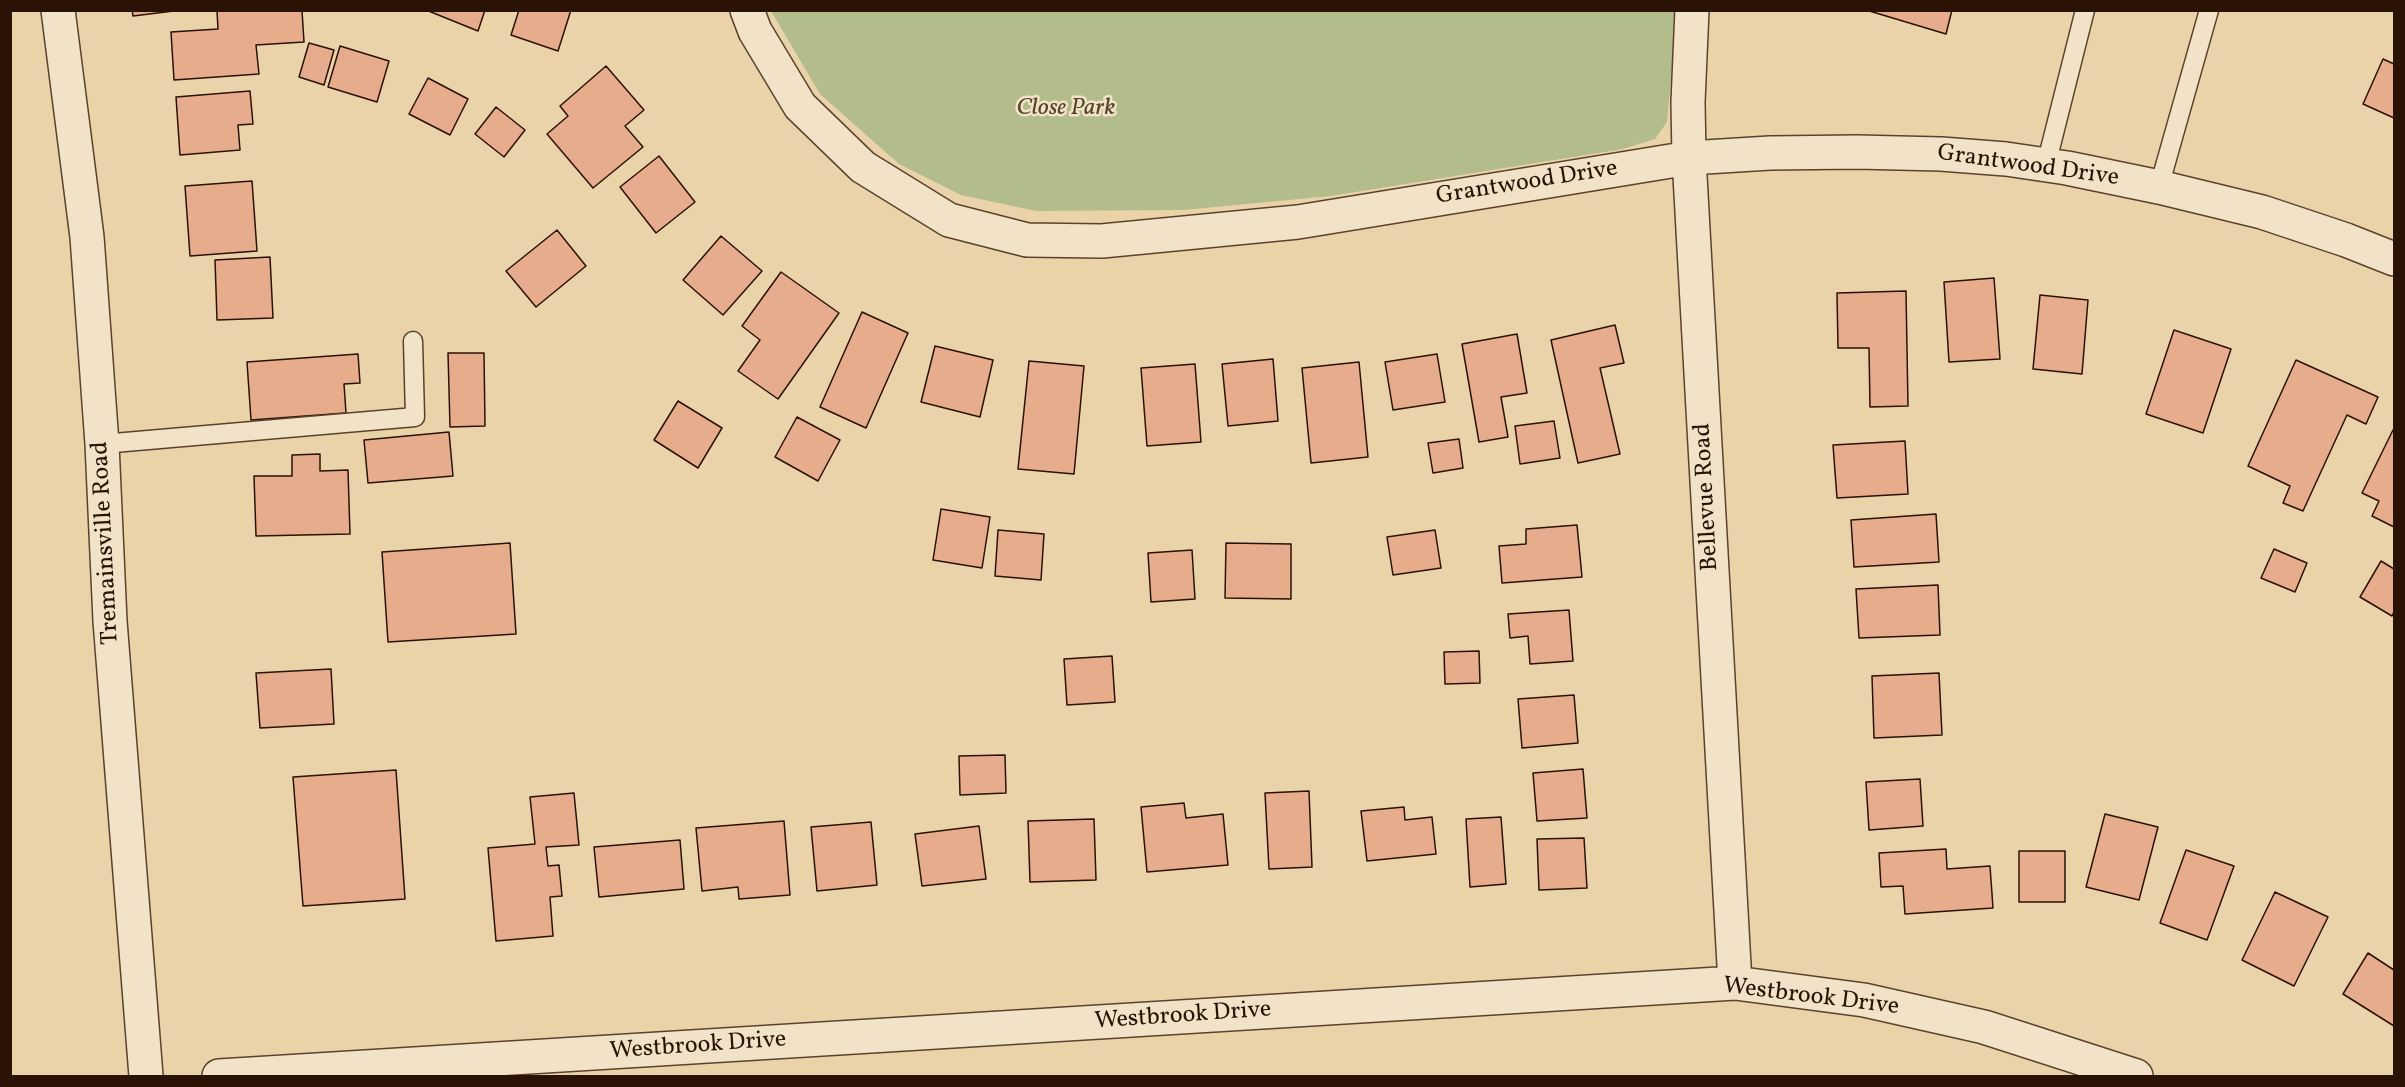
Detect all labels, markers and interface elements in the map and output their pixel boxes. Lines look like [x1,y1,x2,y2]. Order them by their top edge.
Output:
park label: Close Park [1017,96,1115,124]
street label: Grantwood Drive [1935,140,2121,194]
street label: Grantwood Drive [1434,155,1620,213]
street label: Bellevue Road [1690,422,1726,572]
street label: Tremainsville Road [87,441,127,645]
street label: Westbrook Drive [1721,973,1901,1023]
street label: Westbrook Drive [1094,996,1272,1038]
street label: Westbrook Drive [609,1026,787,1068]

